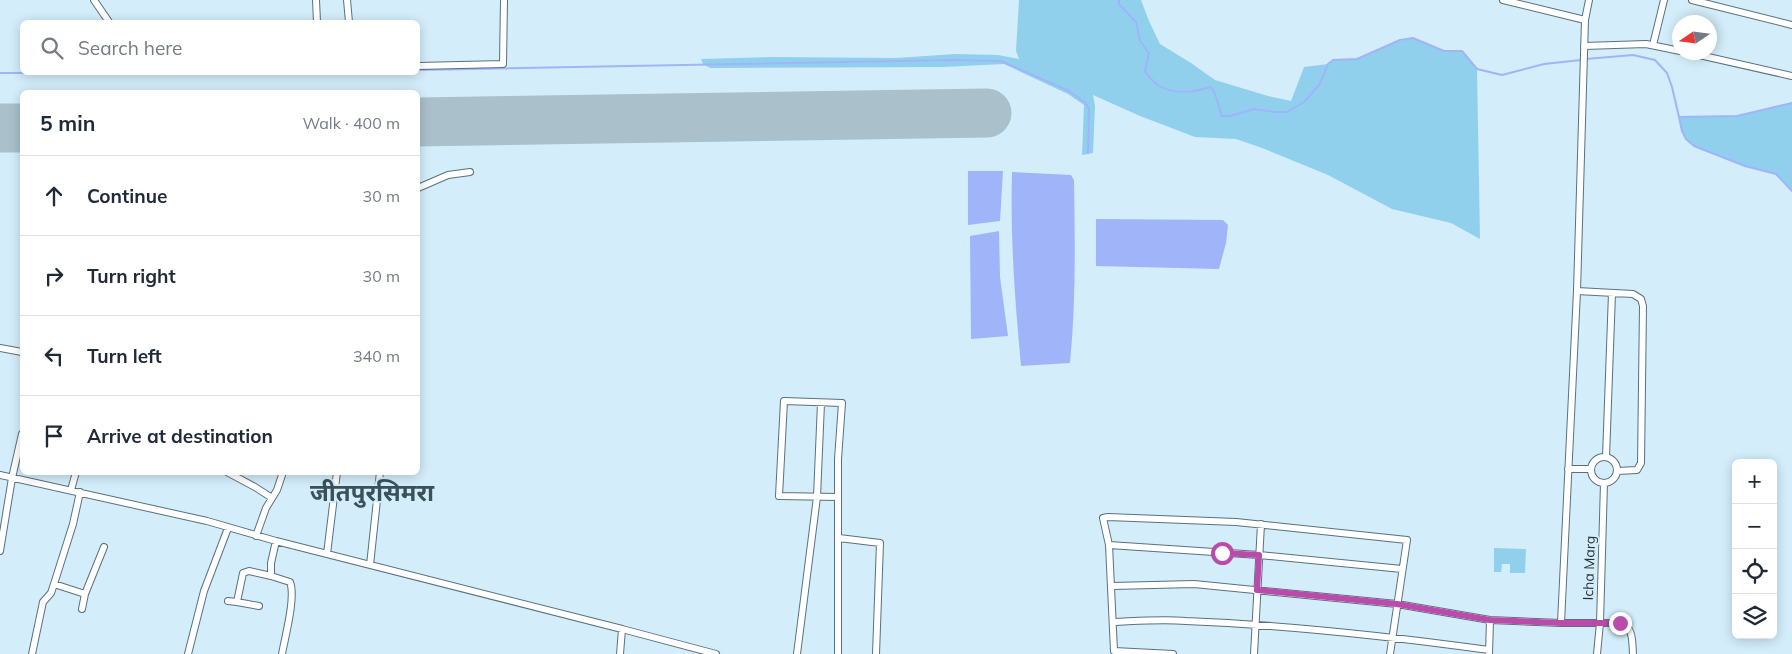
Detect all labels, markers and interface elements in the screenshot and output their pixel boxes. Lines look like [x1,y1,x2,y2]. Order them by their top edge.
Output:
north arrow [1672,15,1717,60]
search box [20,20,420,75]
icon: search [38,34,66,62]
text: Search here [78,36,182,60]
text: 5 min [40,110,95,136]
text: Walk · 400 m [302,113,400,133]
icon: ahead [40,182,68,210]
text: Continue [87,184,167,208]
text: 30 m [363,186,400,206]
icon: right [40,262,68,290]
text: Turn right [87,264,176,288]
text: 30 m [363,266,400,286]
icon: left [40,342,68,370]
text: Turn left [87,344,162,368]
text: 340 m [353,346,400,366]
icon: arrive [40,422,68,450]
text: Arrive at destination [87,424,273,448]
map controls [1732,459,1777,639]
button: + [1732,459,1777,504]
district label: जीतपुरसिमरा [310,477,435,508]
button: − [1732,504,1777,549]
street label: Icha Marg [1579,535,1599,601]
route start [1211,542,1234,565]
button: locate [1732,549,1777,594]
button: layers [1732,594,1777,639]
route end [1609,612,1632,635]

